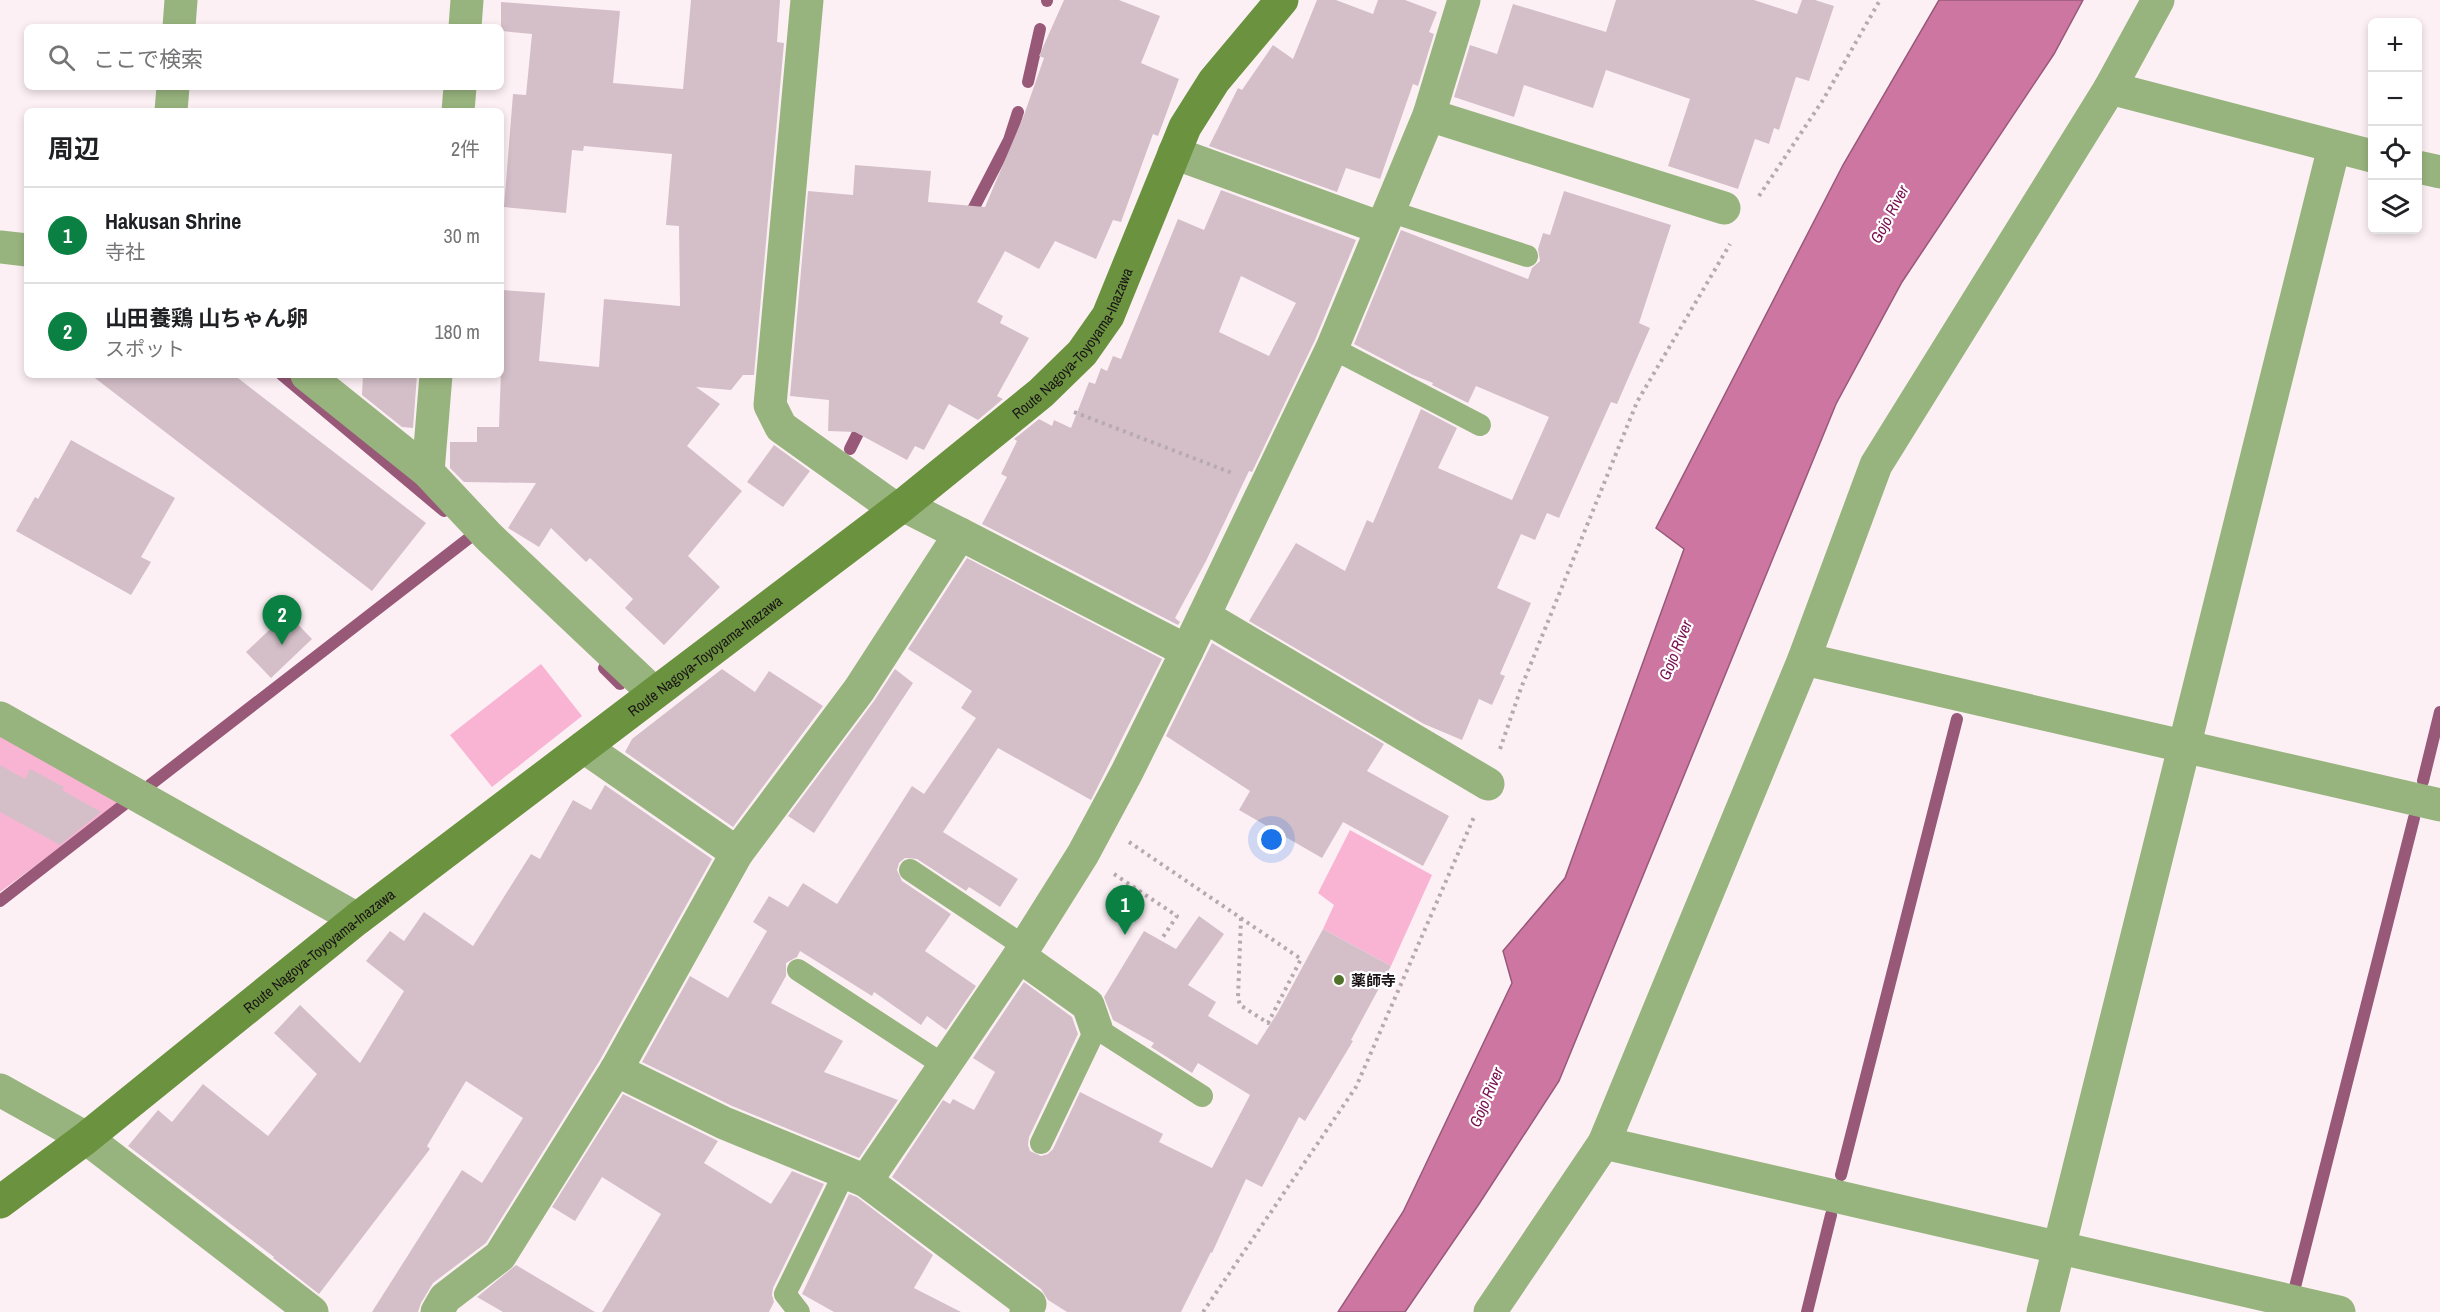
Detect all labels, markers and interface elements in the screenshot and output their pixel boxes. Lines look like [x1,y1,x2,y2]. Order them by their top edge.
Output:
map controls [2368,18,2422,234]
button: + [2368,18,2422,72]
search box [24,24,504,90]
icon: search [45,41,78,74]
text: ここで検索 [93,44,203,74]
button: − [2368,72,2422,126]
button: locate [2368,126,2422,180]
text: 周辺 [48,131,100,166]
text: 2件 [451,135,480,162]
button: layers [2368,180,2422,234]
water label: Gojo River [1865,181,1914,247]
text: Hakusan Shrine [105,206,241,236]
text: 1 [63,222,72,249]
text: 30 m [444,222,480,249]
text: 寺社 [105,238,145,265]
street label: Route Nagoya-Toyoyama-Inazawa [1007,264,1137,423]
text: 山田養鶏 山ちゃん卵 [105,303,308,333]
text: 2 [63,318,72,345]
text: 180 m [434,318,480,345]
text: スポット [105,335,185,362]
street label: Route Nagoya-Toyoyama-Inazawa [623,590,786,721]
pin: 2 [262,596,302,645]
water label: Gojo River [1653,616,1697,683]
your location [1257,825,1286,854]
street label: Route Nagoya-Toyoyama-Inazawa [238,883,399,1018]
pin: 1 [1106,886,1144,935]
place label: 薬師寺 [1351,970,1396,991]
marker: 薬師寺 [1332,973,1346,987]
water label: Gojo River [1464,1063,1509,1130]

